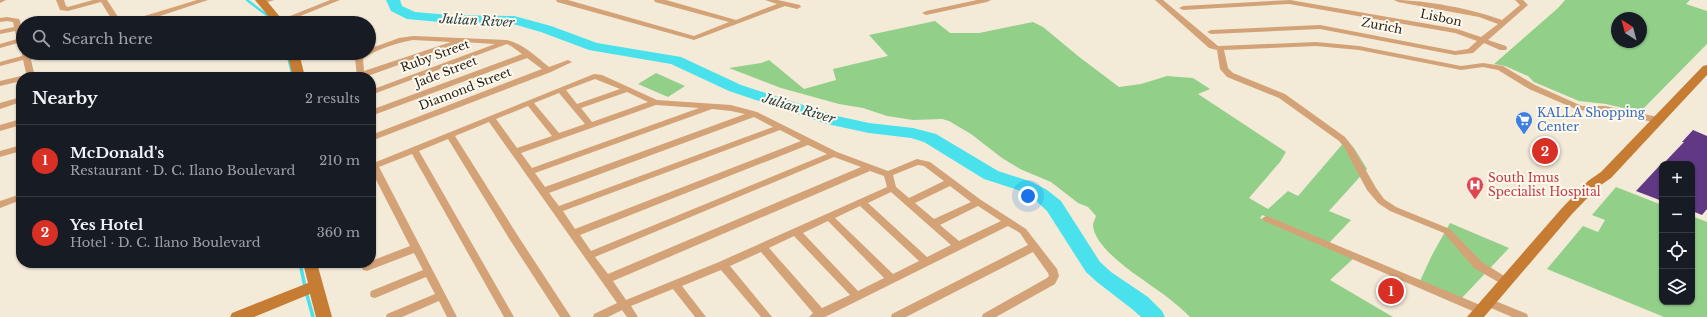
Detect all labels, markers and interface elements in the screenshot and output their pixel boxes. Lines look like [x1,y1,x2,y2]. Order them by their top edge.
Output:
street label: Lisbon [1419,6,1463,29]
water label: Julian River [438,10,516,31]
north arrow [1611,12,1647,48]
street label: Zurich [1360,14,1404,37]
search box [16,16,376,60]
icon: search [30,27,52,49]
text: Search here [62,29,153,48]
street label: Ruby Street [398,36,472,75]
street label: Jade Street [411,53,480,91]
street label: Diamond Street [416,64,514,113]
text: Nearby [32,88,98,109]
water label: Julian River [759,89,838,128]
text: 2 results [305,90,360,107]
place label: KALLA Shopping Center [1537,105,1646,134]
supermarket icon: KALLA Shopping Center [1514,110,1534,135]
pin: 2 [1532,136,1558,166]
text: McDonald's [70,143,164,162]
text: 1 [42,152,48,169]
text: 210 m [319,152,360,169]
map controls [1659,161,1695,305]
button: + [1659,161,1695,197]
text: Restaurant · D. C. Ilano Boulevard [70,162,295,179]
place label: South Imus Specialist Hospital [1488,170,1601,199]
hospital icon: South Imus Specialist Hospital [1465,175,1485,200]
your location [1018,186,1038,206]
button: − [1659,197,1695,233]
text: Yes Hotel [70,215,143,234]
text: 2 [41,224,49,241]
text: 360 m [317,224,360,241]
button: locate [1659,233,1695,269]
text: Hotel · D. C. Ilano Boulevard [70,234,260,251]
button: layers [1659,269,1695,305]
pin: 1 [1378,276,1404,306]

